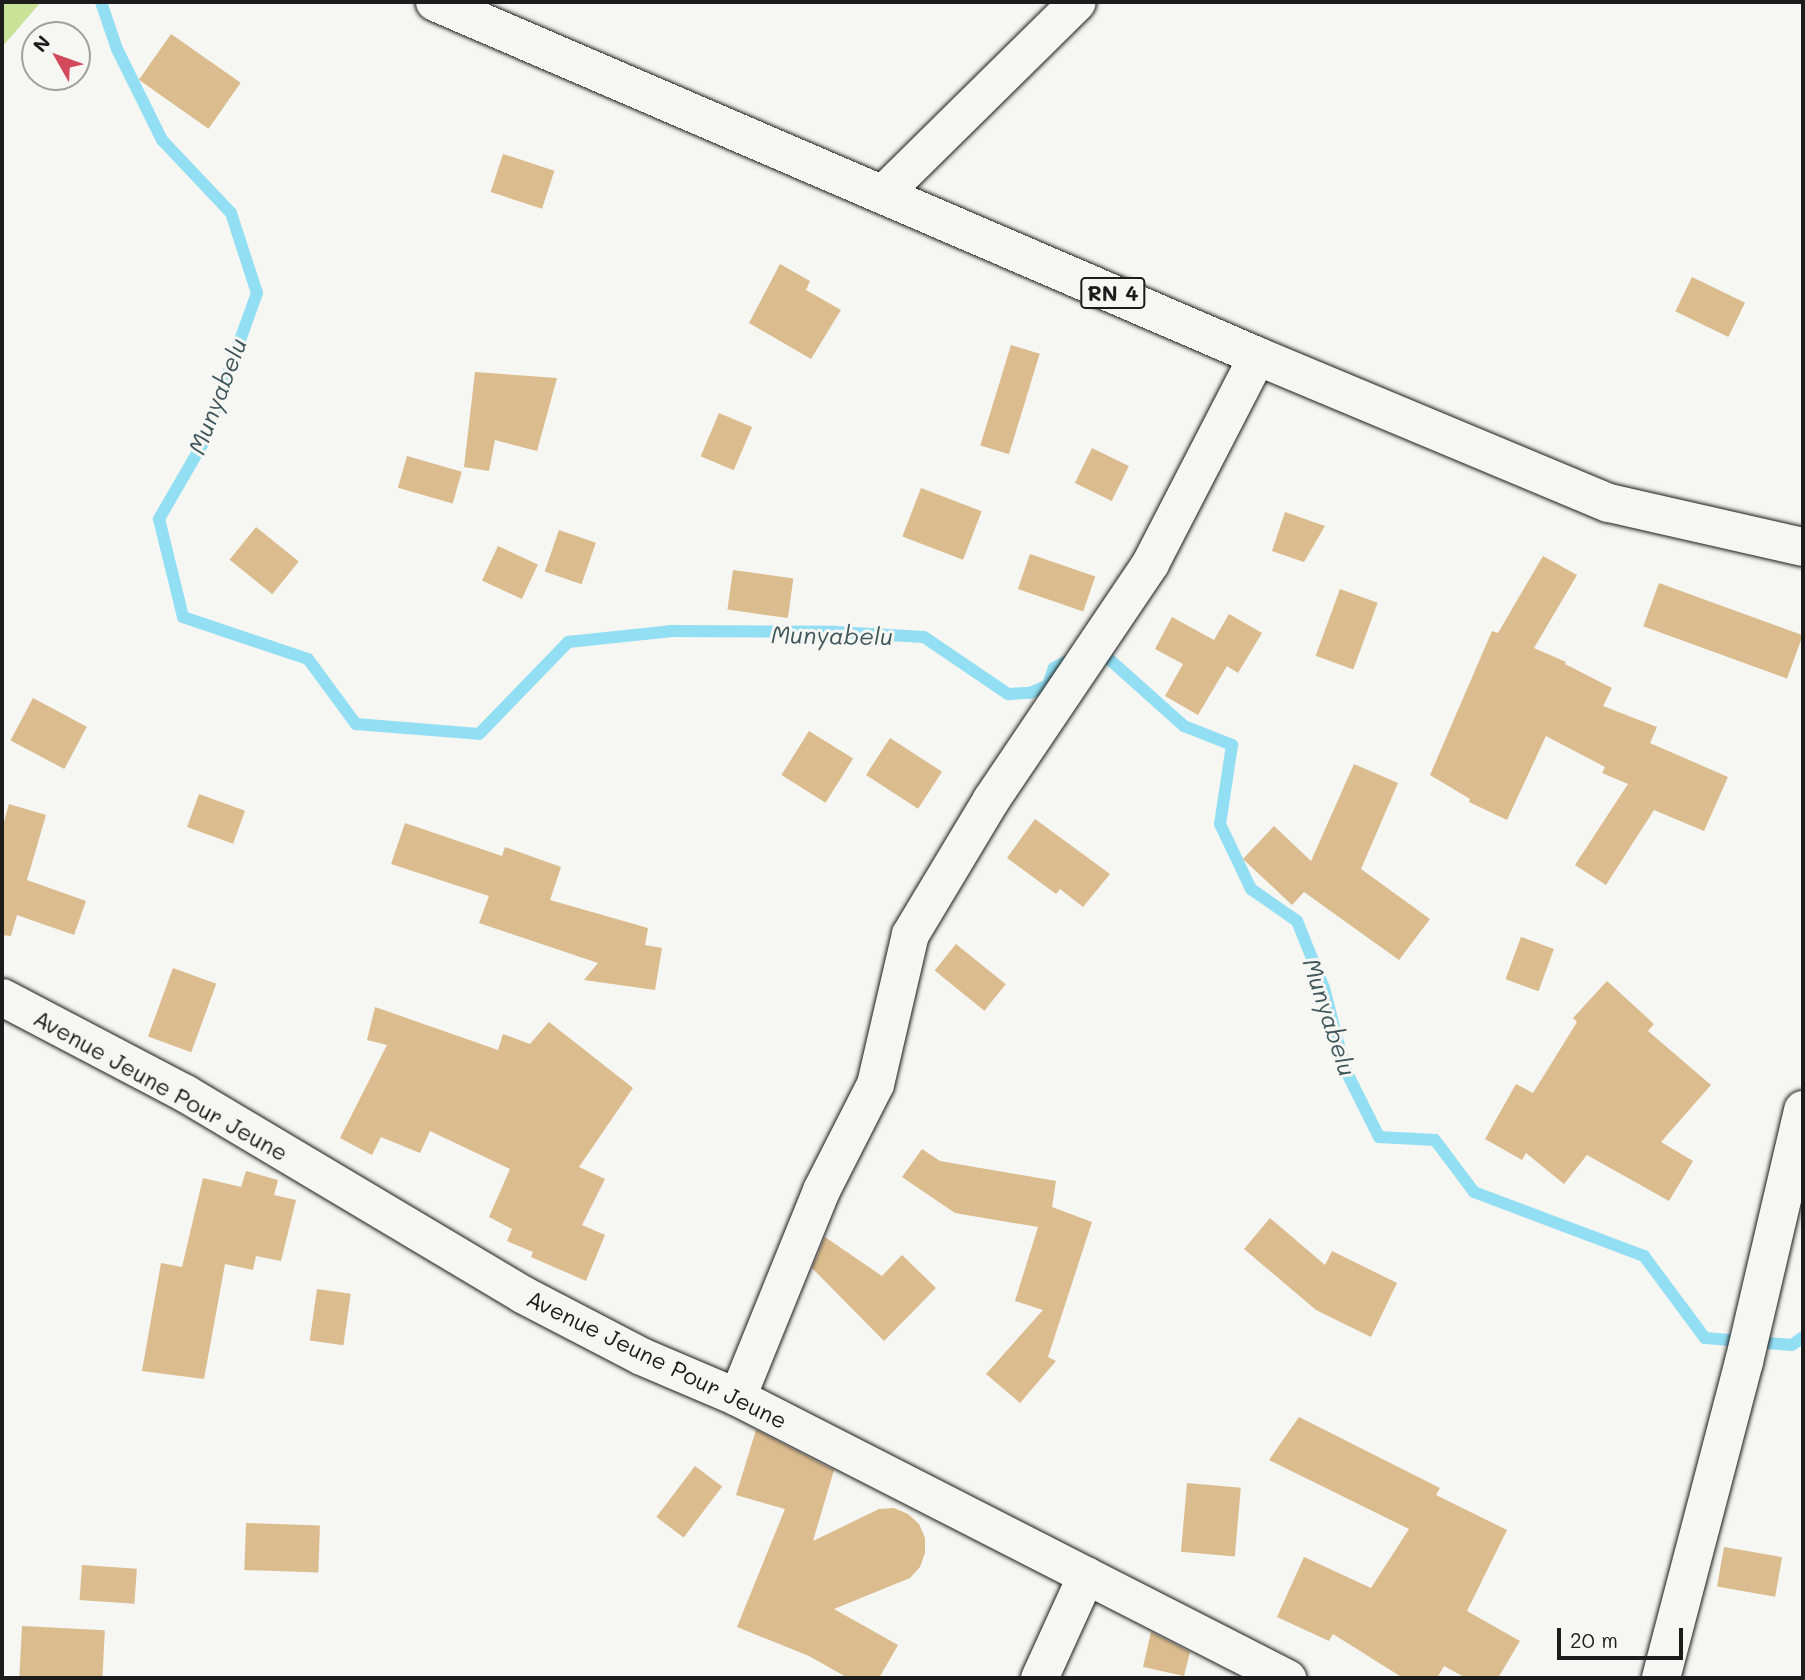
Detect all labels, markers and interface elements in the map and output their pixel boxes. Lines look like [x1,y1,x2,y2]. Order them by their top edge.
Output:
north arrow [21,21,91,91]
text: N [27,30,55,57]
road number: RN 4 [1080,276,1146,310]
water label: Munyabelu [182,334,252,458]
water label: Munyabelu [771,620,893,650]
water label: Munyabelu [1297,954,1363,1080]
street label: Avenue Jeune Pour Jeune [29,1004,293,1166]
street label: Avenue Jeune Pour Jeune [522,1284,792,1434]
scale bar [1560,1614,1686,1658]
text: 20 m [1570,1626,1618,1653]

